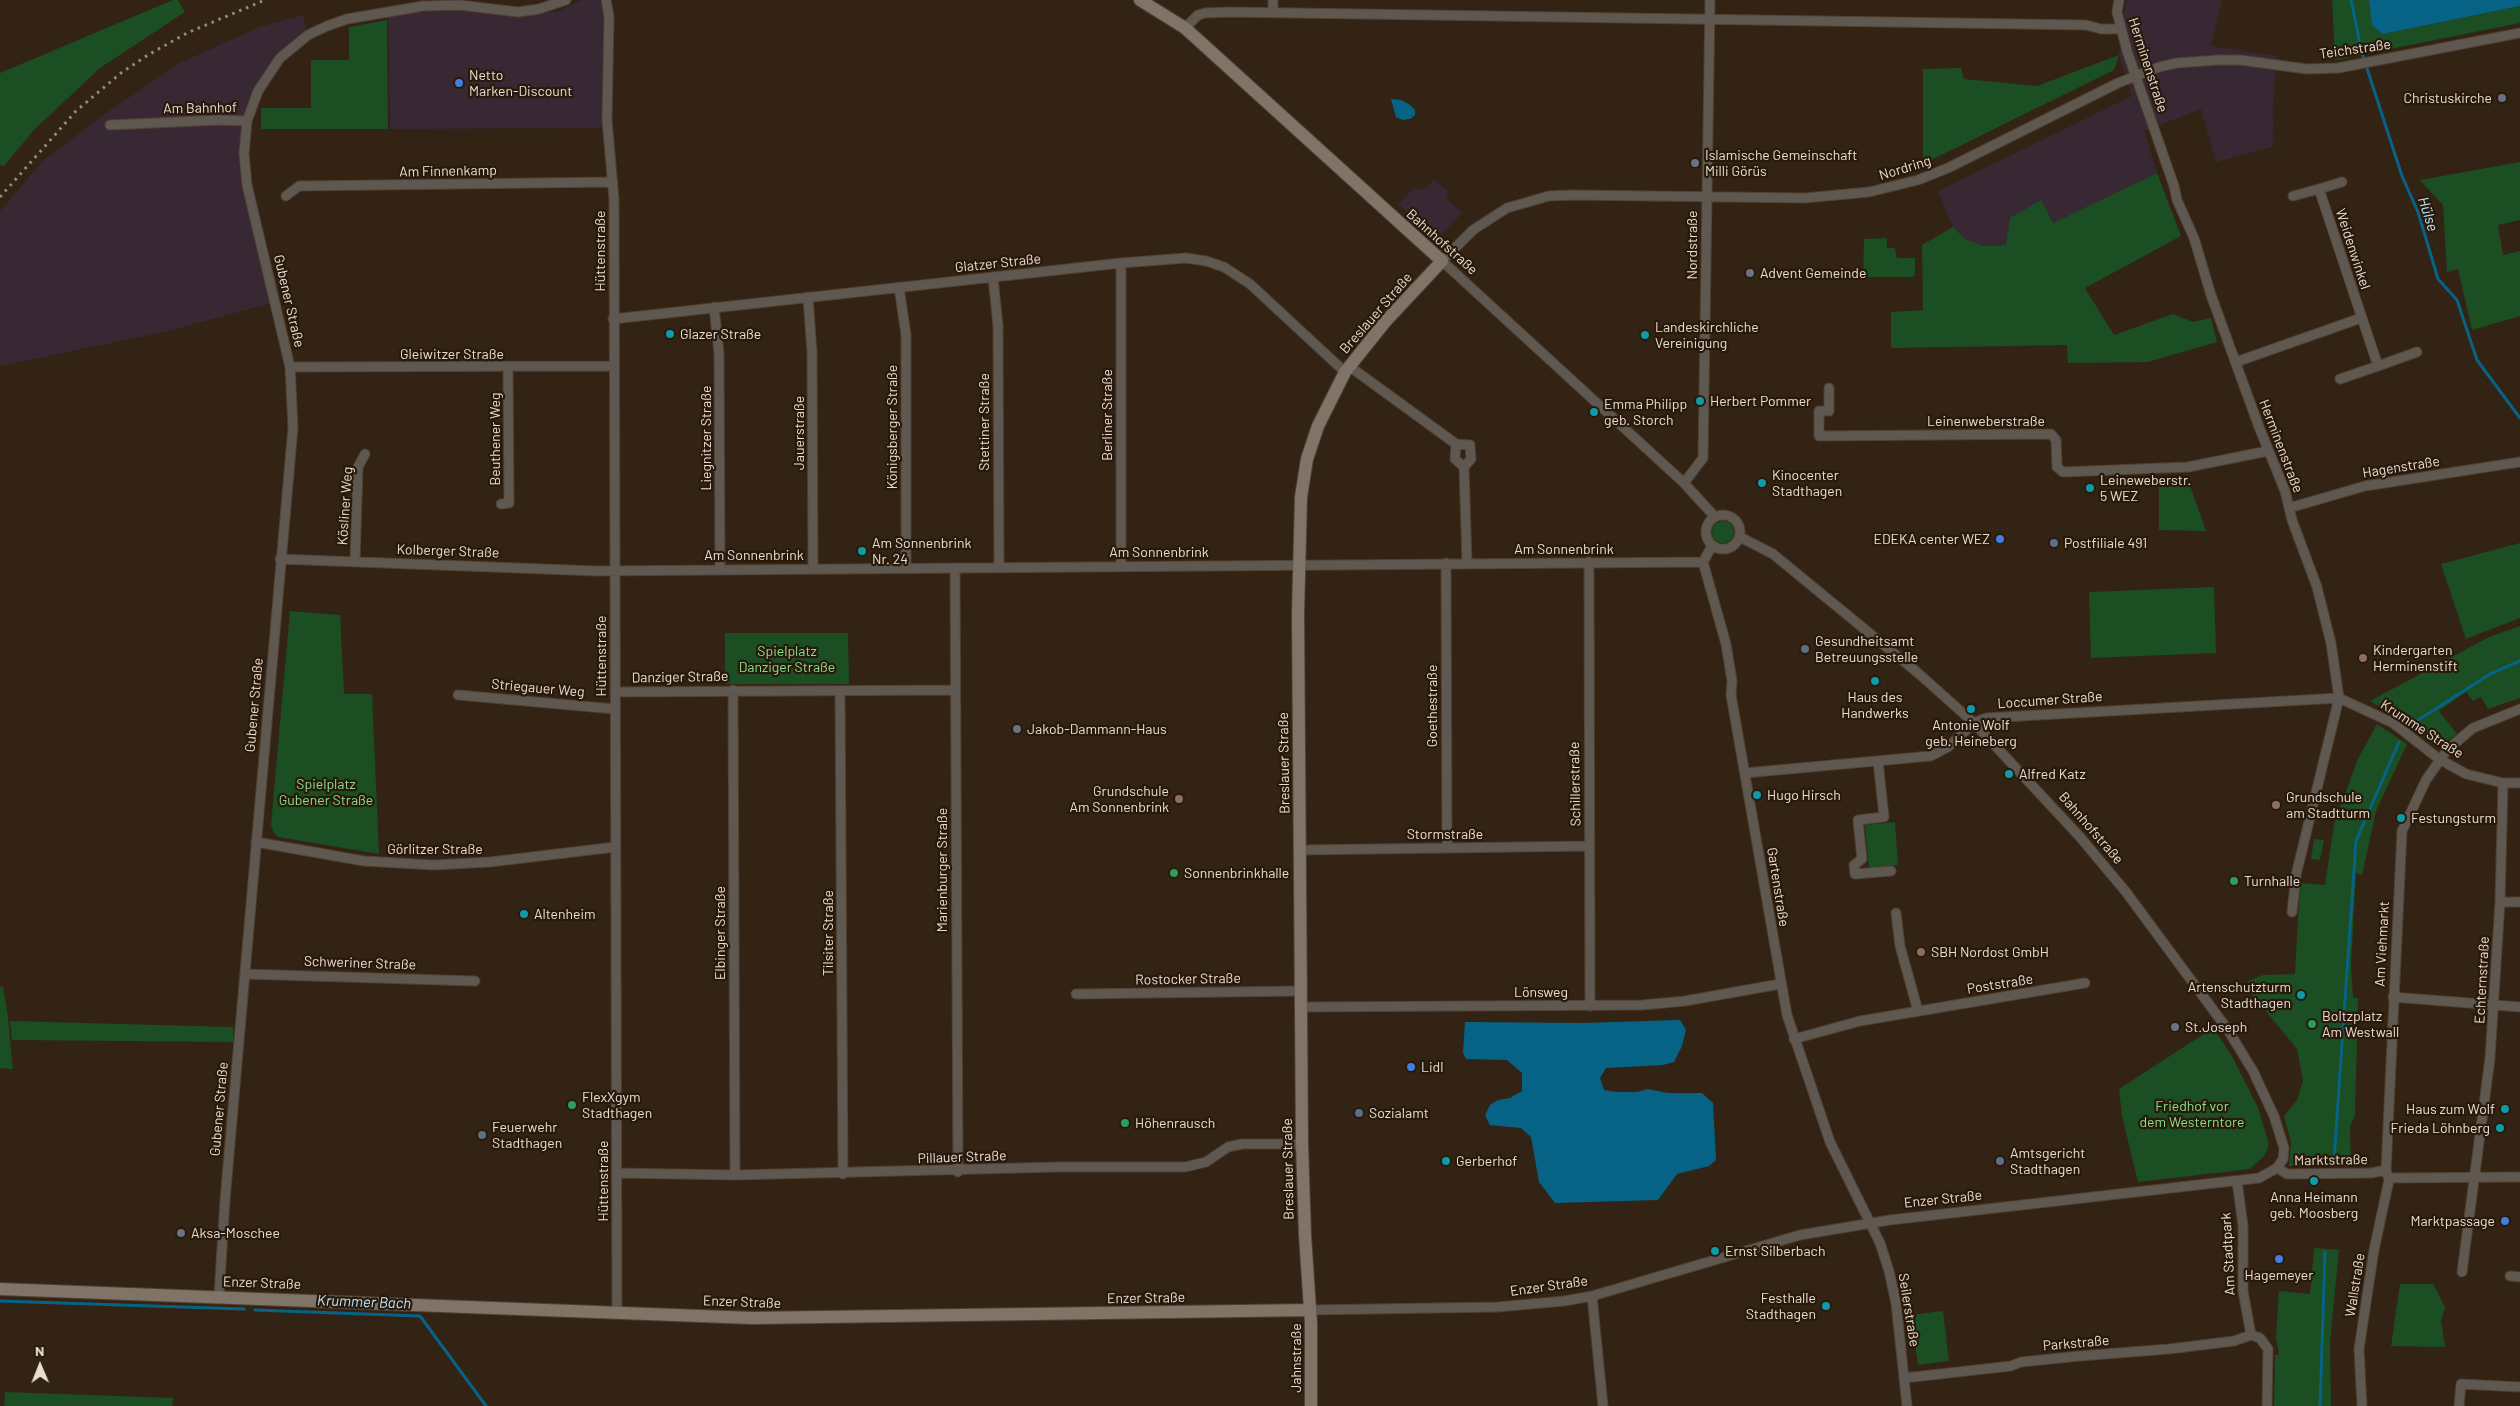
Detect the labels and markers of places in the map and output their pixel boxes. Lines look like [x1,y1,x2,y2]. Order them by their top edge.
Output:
place label: Netto Marken-Discount [469,67,572,100]
marker: Netto Marken-Discount [453,77,465,89]
place label: Christuskirche [2403,90,2492,106]
marker: Christuskirche [2496,92,2508,104]
place label: Islamische Gemeinschaft Milli Görüs [1705,147,1857,180]
marker: Islamische Gemeinschaft Milli Görüs [1689,157,1701,169]
place label: Advent Gemeinde [1760,265,1866,281]
marker: Advent Gemeinde [1744,267,1756,279]
place label: Landeskirchliche Vereinigung [1655,319,1759,352]
place label: Glazer Straße [680,326,761,342]
marker: Glazer Straße [664,328,676,340]
marker: Landeskirchliche Vereinigung [1639,329,1651,341]
place label: Herbert Pommer [1710,393,1811,409]
marker: Herbert Pommer [1694,395,1706,407]
place label: Emma Philipp geb. Storch [1604,396,1687,428]
marker: Emma Philipp geb. Storch [1588,406,1600,418]
place label: Kinocenter Stadthagen [1772,467,1842,500]
place label: Leineweberstr. 5 WEZ [2100,472,2191,504]
marker: Kinocenter Stadthagen [1756,477,1768,489]
marker: Leineweberstr. 5 WEZ [2084,482,2096,494]
place label: EDEKA center WEZ [1873,531,1990,547]
marker: EDEKA center WEZ [1994,533,2006,545]
place label: Am Sonnenbrink Nr. 24 [872,535,972,568]
place label: Postfiliale 491 [2064,535,2147,551]
marker: Postfiliale 491 [2048,537,2060,549]
marker: Am Sonnenbrink Nr. 24 [856,545,868,557]
place label: Gesundheitsamt Betreuungsstelle [1815,633,1918,666]
place label: Kindergarten Herminenstift [2373,642,2458,674]
marker: Gesundheitsamt Betreuungsstelle [1799,643,1811,655]
marker: Kindergarten Herminenstift [2357,652,2369,664]
marker: Haus des Handwerks [1869,675,1881,687]
place label: Haus des Handwerks [1841,689,1909,722]
marker: Antonie Wolf geb. Heineberg [1965,703,1977,715]
place label: Antonie Wolf geb. Heineberg [1925,717,2017,750]
place label: Jakob-Dammann-Haus [1027,721,1167,737]
marker: Jakob-Dammann-Haus [1011,723,1023,735]
place label: Alfred Katz [2019,766,2086,782]
marker: Alfred Katz [2003,768,2015,780]
place label: Grundschule Am Sonnenbrink [1069,783,1169,816]
place label: Hugo Hirsch [1767,787,1841,803]
marker: Hugo Hirsch [1751,789,1763,801]
place label: Grundschule am Stadtturm [2286,789,2370,822]
marker: Grundschule Am Sonnenbrink [1173,793,1185,805]
marker: Grundschule am Stadtturm [2270,799,2282,811]
place label: Festungsturm [2411,810,2496,826]
marker: Festungsturm [2395,812,2407,824]
place label: Sonnenbrinkhalle [1184,865,1289,881]
marker: Sonnenbrinkhalle [1168,867,1180,879]
place label: Turnhalle [2244,873,2300,889]
marker: Turnhalle [2228,875,2240,887]
place label: Altenheim [534,906,596,922]
marker: Altenheim [518,908,530,920]
place label: SBH Nordost GmbH [1931,944,2049,960]
marker: SBH Nordost GmbH [1915,946,1927,958]
place label: Artenschutzturm Stadthagen [2188,979,2291,1012]
marker: Artenschutzturm Stadthagen [2295,989,2307,1001]
place label: Boltzplatz Am Westwall [2322,1008,2399,1040]
marker: Boltzplatz Am Westwall [2306,1018,2318,1030]
place label: St.Joseph [2185,1019,2247,1035]
marker: St.Joseph [2169,1021,2181,1033]
place label: Lidl [1421,1059,1443,1075]
marker: Lidl [1405,1061,1417,1073]
place label: FlexXgym Stadthagen [582,1089,652,1122]
marker: FlexXgym Stadthagen [566,1099,578,1111]
place label: Haus zum Wolf [2406,1101,2495,1117]
marker: Haus zum Wolf [2499,1103,2511,1115]
place label: Sozialamt [1369,1105,1429,1121]
marker: Sozialamt [1353,1107,1365,1119]
place label: Höhenrausch [1135,1115,1215,1131]
marker: Höhenrausch [1119,1117,1131,1129]
place label: Feuerwehr Stadthagen [492,1119,562,1152]
place label: Frieda Löhnberg [2391,1120,2490,1136]
marker: Frieda Löhnberg [2494,1122,2506,1134]
marker: Feuerwehr Stadthagen [476,1129,488,1141]
place label: Amtsgericht Stadthagen [2010,1145,2085,1178]
place label: Gerberhof [1456,1153,1517,1169]
marker: Gerberhof [1440,1155,1452,1167]
marker: Amtsgericht Stadthagen [1994,1155,2006,1167]
marker: Anna Heimann geb. Moosberg [2308,1175,2320,1187]
place label: Anna Heimann geb. Moosberg [2270,1189,2358,1222]
place label: Marktpassage [2410,1213,2495,1229]
marker: Marktpassage [2499,1215,2511,1227]
place label: Aksa-Moschee [191,1225,280,1241]
marker: Aksa-Moschee [175,1227,187,1239]
place label: Ernst Silberbach [1725,1243,1825,1259]
marker: Ernst Silberbach [1709,1245,1721,1257]
marker: Hagemeyer [2273,1253,2285,1265]
place label: Hagemeyer [2245,1267,2313,1283]
place label: Festhalle Stadthagen [1746,1290,1816,1322]
marker: Festhalle Stadthagen [1820,1300,1832,1312]

